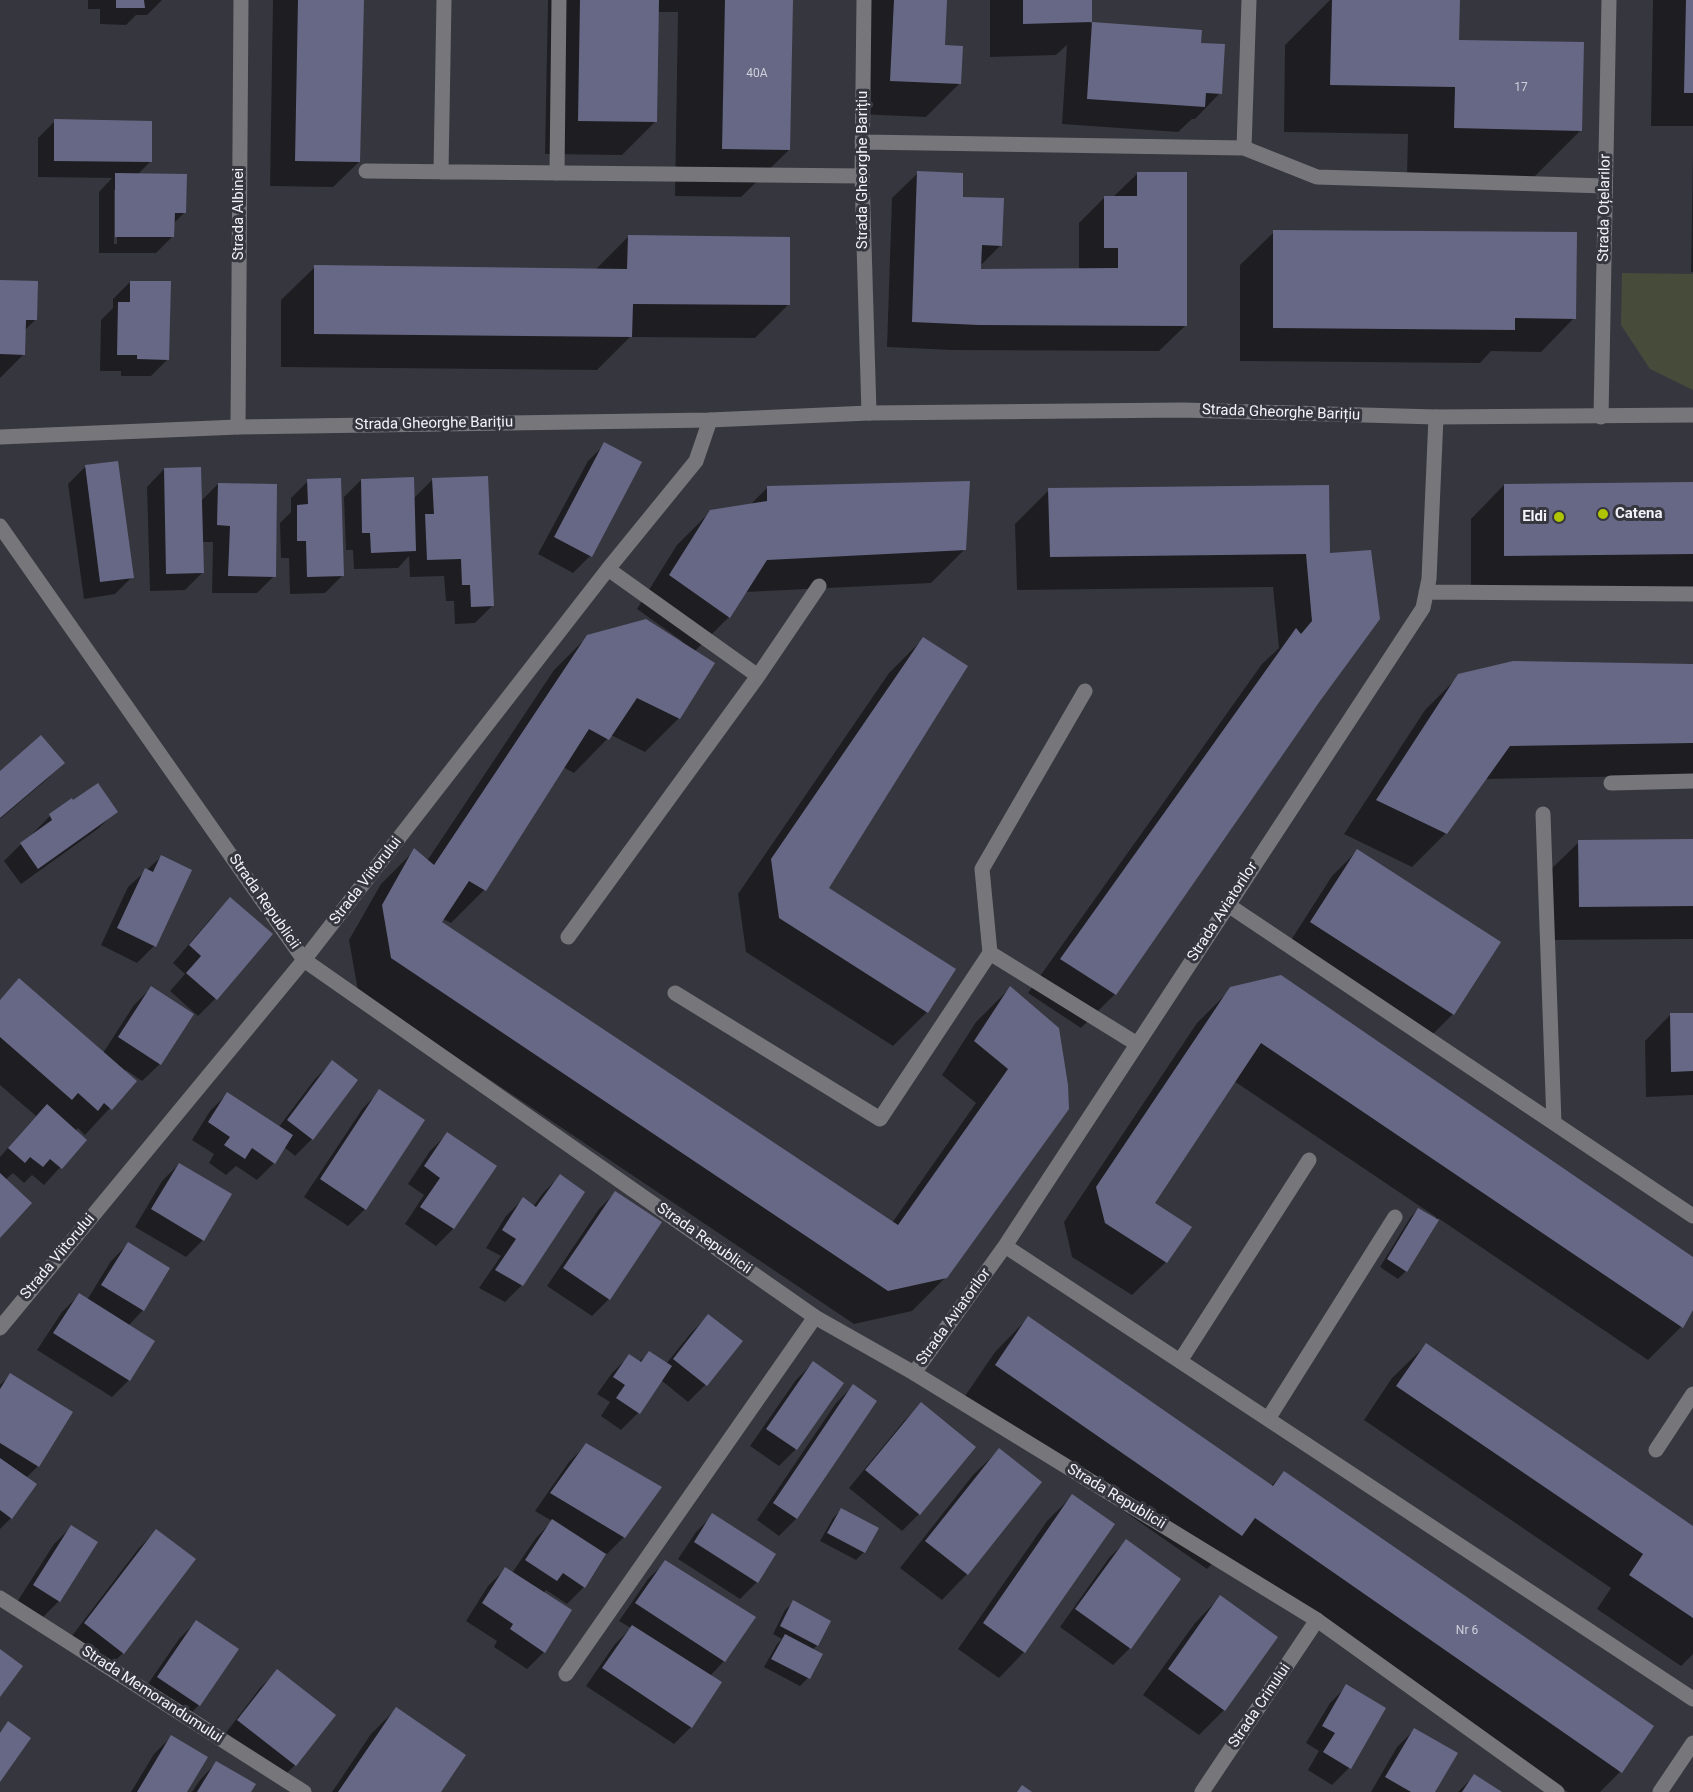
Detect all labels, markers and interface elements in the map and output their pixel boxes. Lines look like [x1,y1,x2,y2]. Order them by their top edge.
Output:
house number: 40A [746,67,768,81]
house number: 17 [1514,81,1528,95]
street label: Strada Gheorghe Barițiu [854,91,872,249]
street label: Strada Oțelarilor [1595,154,1615,262]
street label: Strada Albinei [230,168,248,260]
street label: Strada Gheorghe Barițiu [1202,401,1360,425]
street label: Strada Gheorghe Barițiu [355,414,513,434]
place label: Catena [1615,505,1662,523]
marker: Catena [1596,507,1610,521]
place label: Eldi [1522,508,1547,526]
marker: Eldi [1552,510,1566,524]
street label: Strada Viitorului [326,834,406,928]
street label: Strada Republicii [225,851,303,953]
street label: Strada Aviatorilor [1184,859,1262,965]
street label: Strada Republicii [653,1200,755,1278]
street label: Strada Viitorului [17,1211,99,1303]
street label: Strada Aviatorilor [913,1265,995,1369]
street label: Strada Republicii [1063,1460,1169,1534]
house number: Nr 6 [1456,1624,1478,1638]
street label: Strada Memorandumului [78,1643,226,1747]
street label: Strada Crinului [1225,1660,1295,1752]

